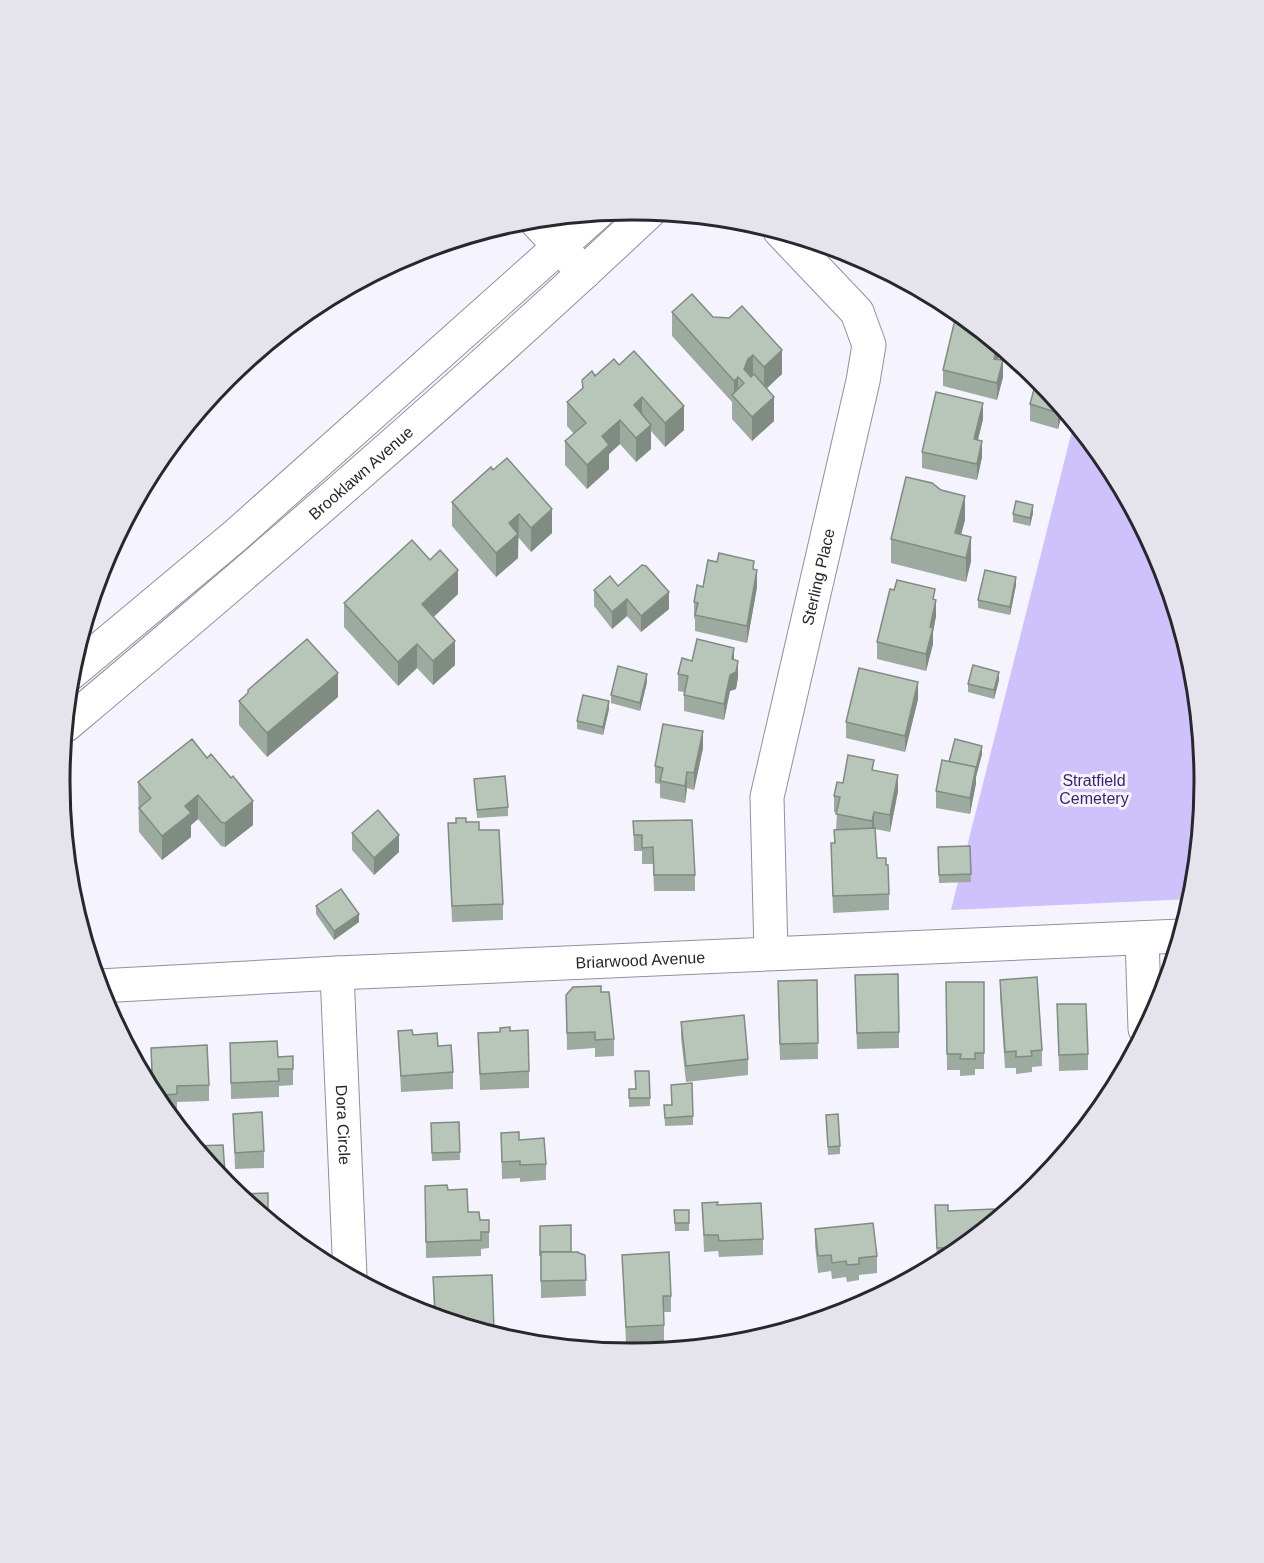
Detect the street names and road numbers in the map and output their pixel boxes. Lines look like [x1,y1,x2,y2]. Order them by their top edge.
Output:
street label: Brooklawn Avenue [306,423,416,523]
street label: Sterling Place [799,527,838,627]
street label: Briarwood Avenue [575,949,706,972]
street label: Dora Circle [333,1085,353,1165]

